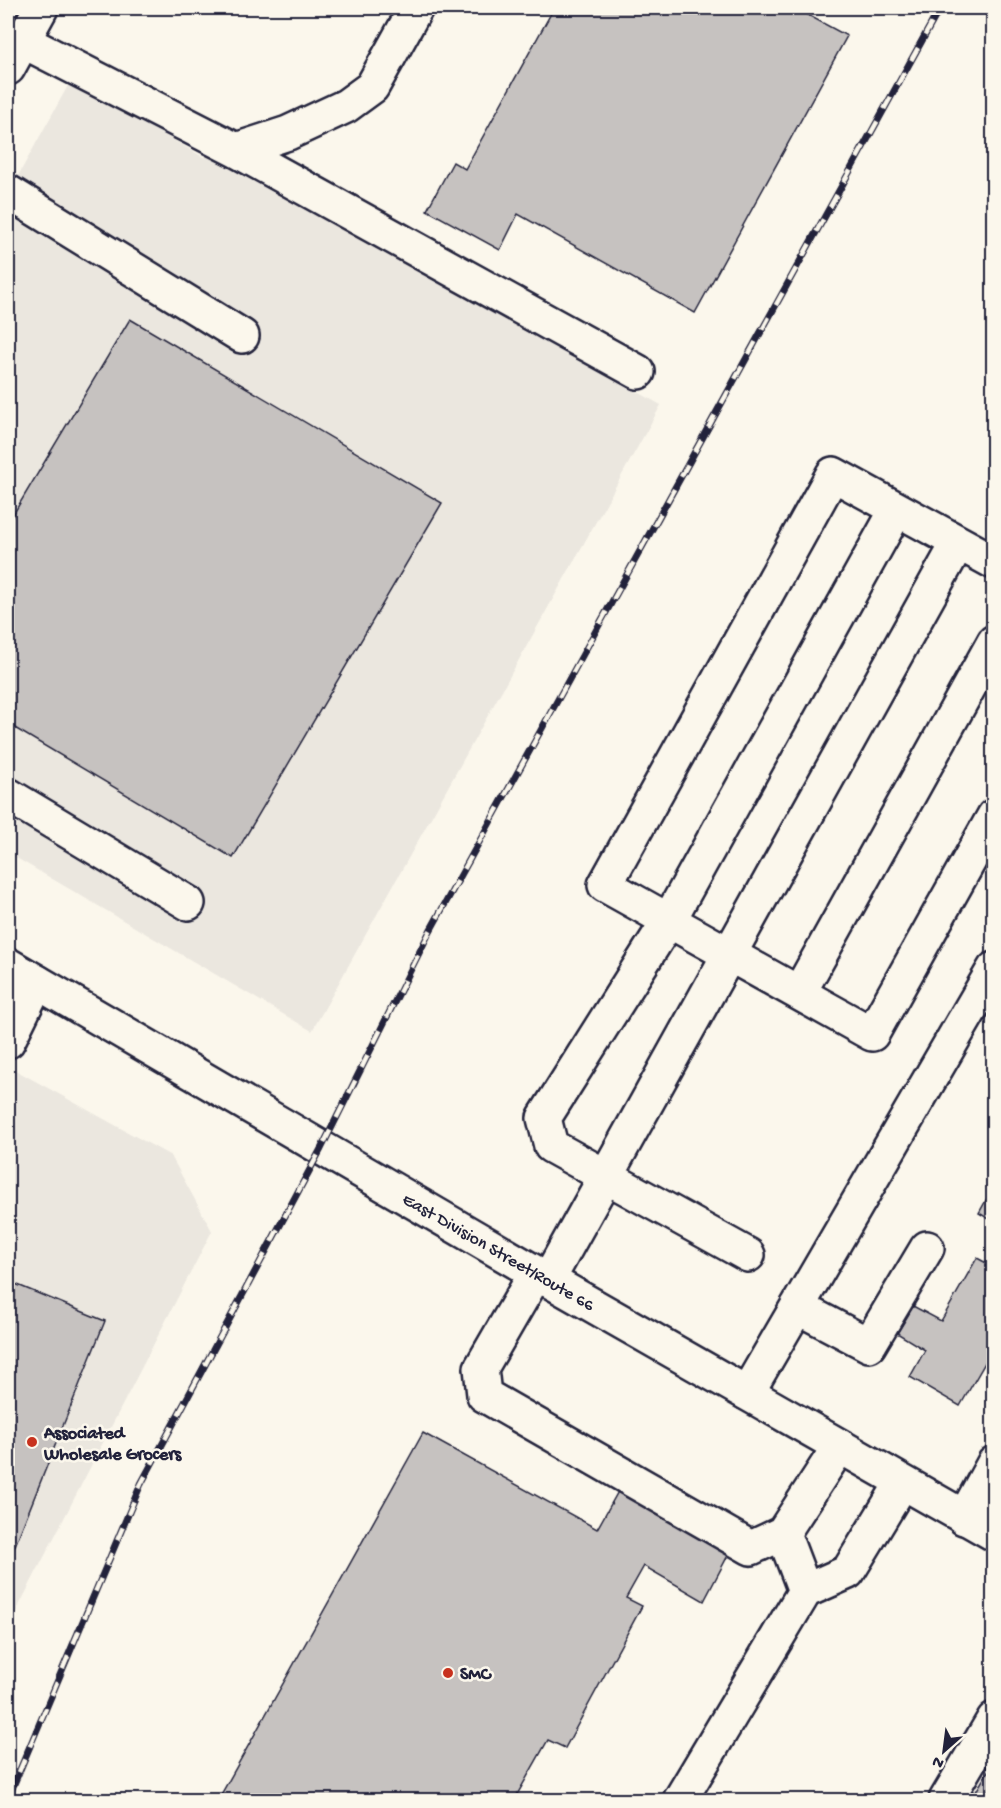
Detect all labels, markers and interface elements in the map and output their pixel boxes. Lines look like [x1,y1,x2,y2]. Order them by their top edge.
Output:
street label: East Division Street/Route 66 [398,1189,598,1317]
place label: Associated Wholesale Grocers [43,1424,183,1466]
marker: Associated Wholesale Grocers [25,1435,39,1449]
place label: SMC [460,1665,493,1686]
marker: SMC [441,1666,455,1680]
north arrow [914,1721,974,1781]
text: N [929,1750,948,1772]

